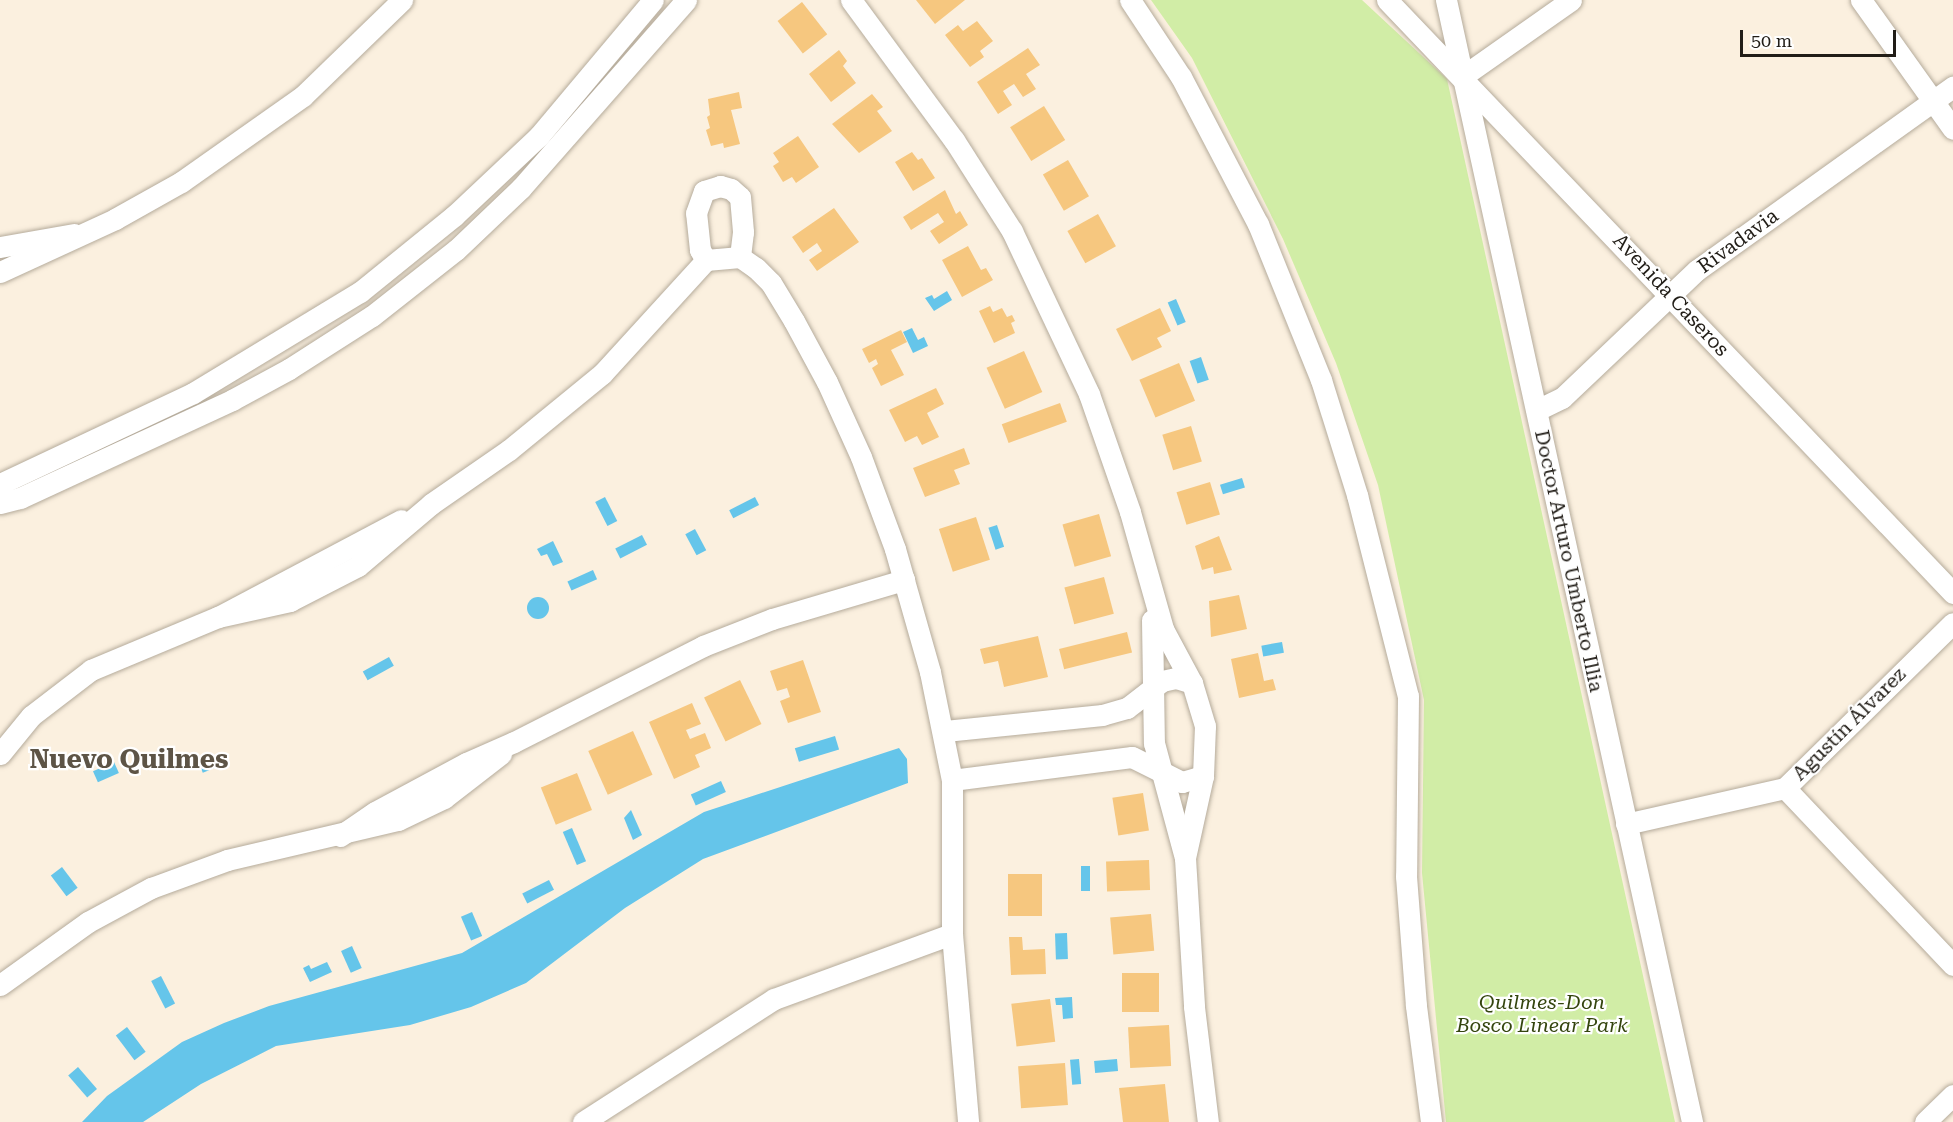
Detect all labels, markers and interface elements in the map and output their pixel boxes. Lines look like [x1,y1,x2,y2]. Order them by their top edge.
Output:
scale bar [1743,18,1899,56]
text: 50 m [1751,30,1792,51]
street label: Rivadavia [1693,204,1783,278]
street label: Avenida Caseros [1608,229,1734,361]
street label: Doctor Arturo Umberto Illia [1529,428,1609,694]
street label: Agustín Álvarez [1787,662,1911,786]
district label: Nuevo Quilmes [30,744,228,776]
park label: Quilmes-Don Bosco Linear Park [1456,991,1628,1038]

